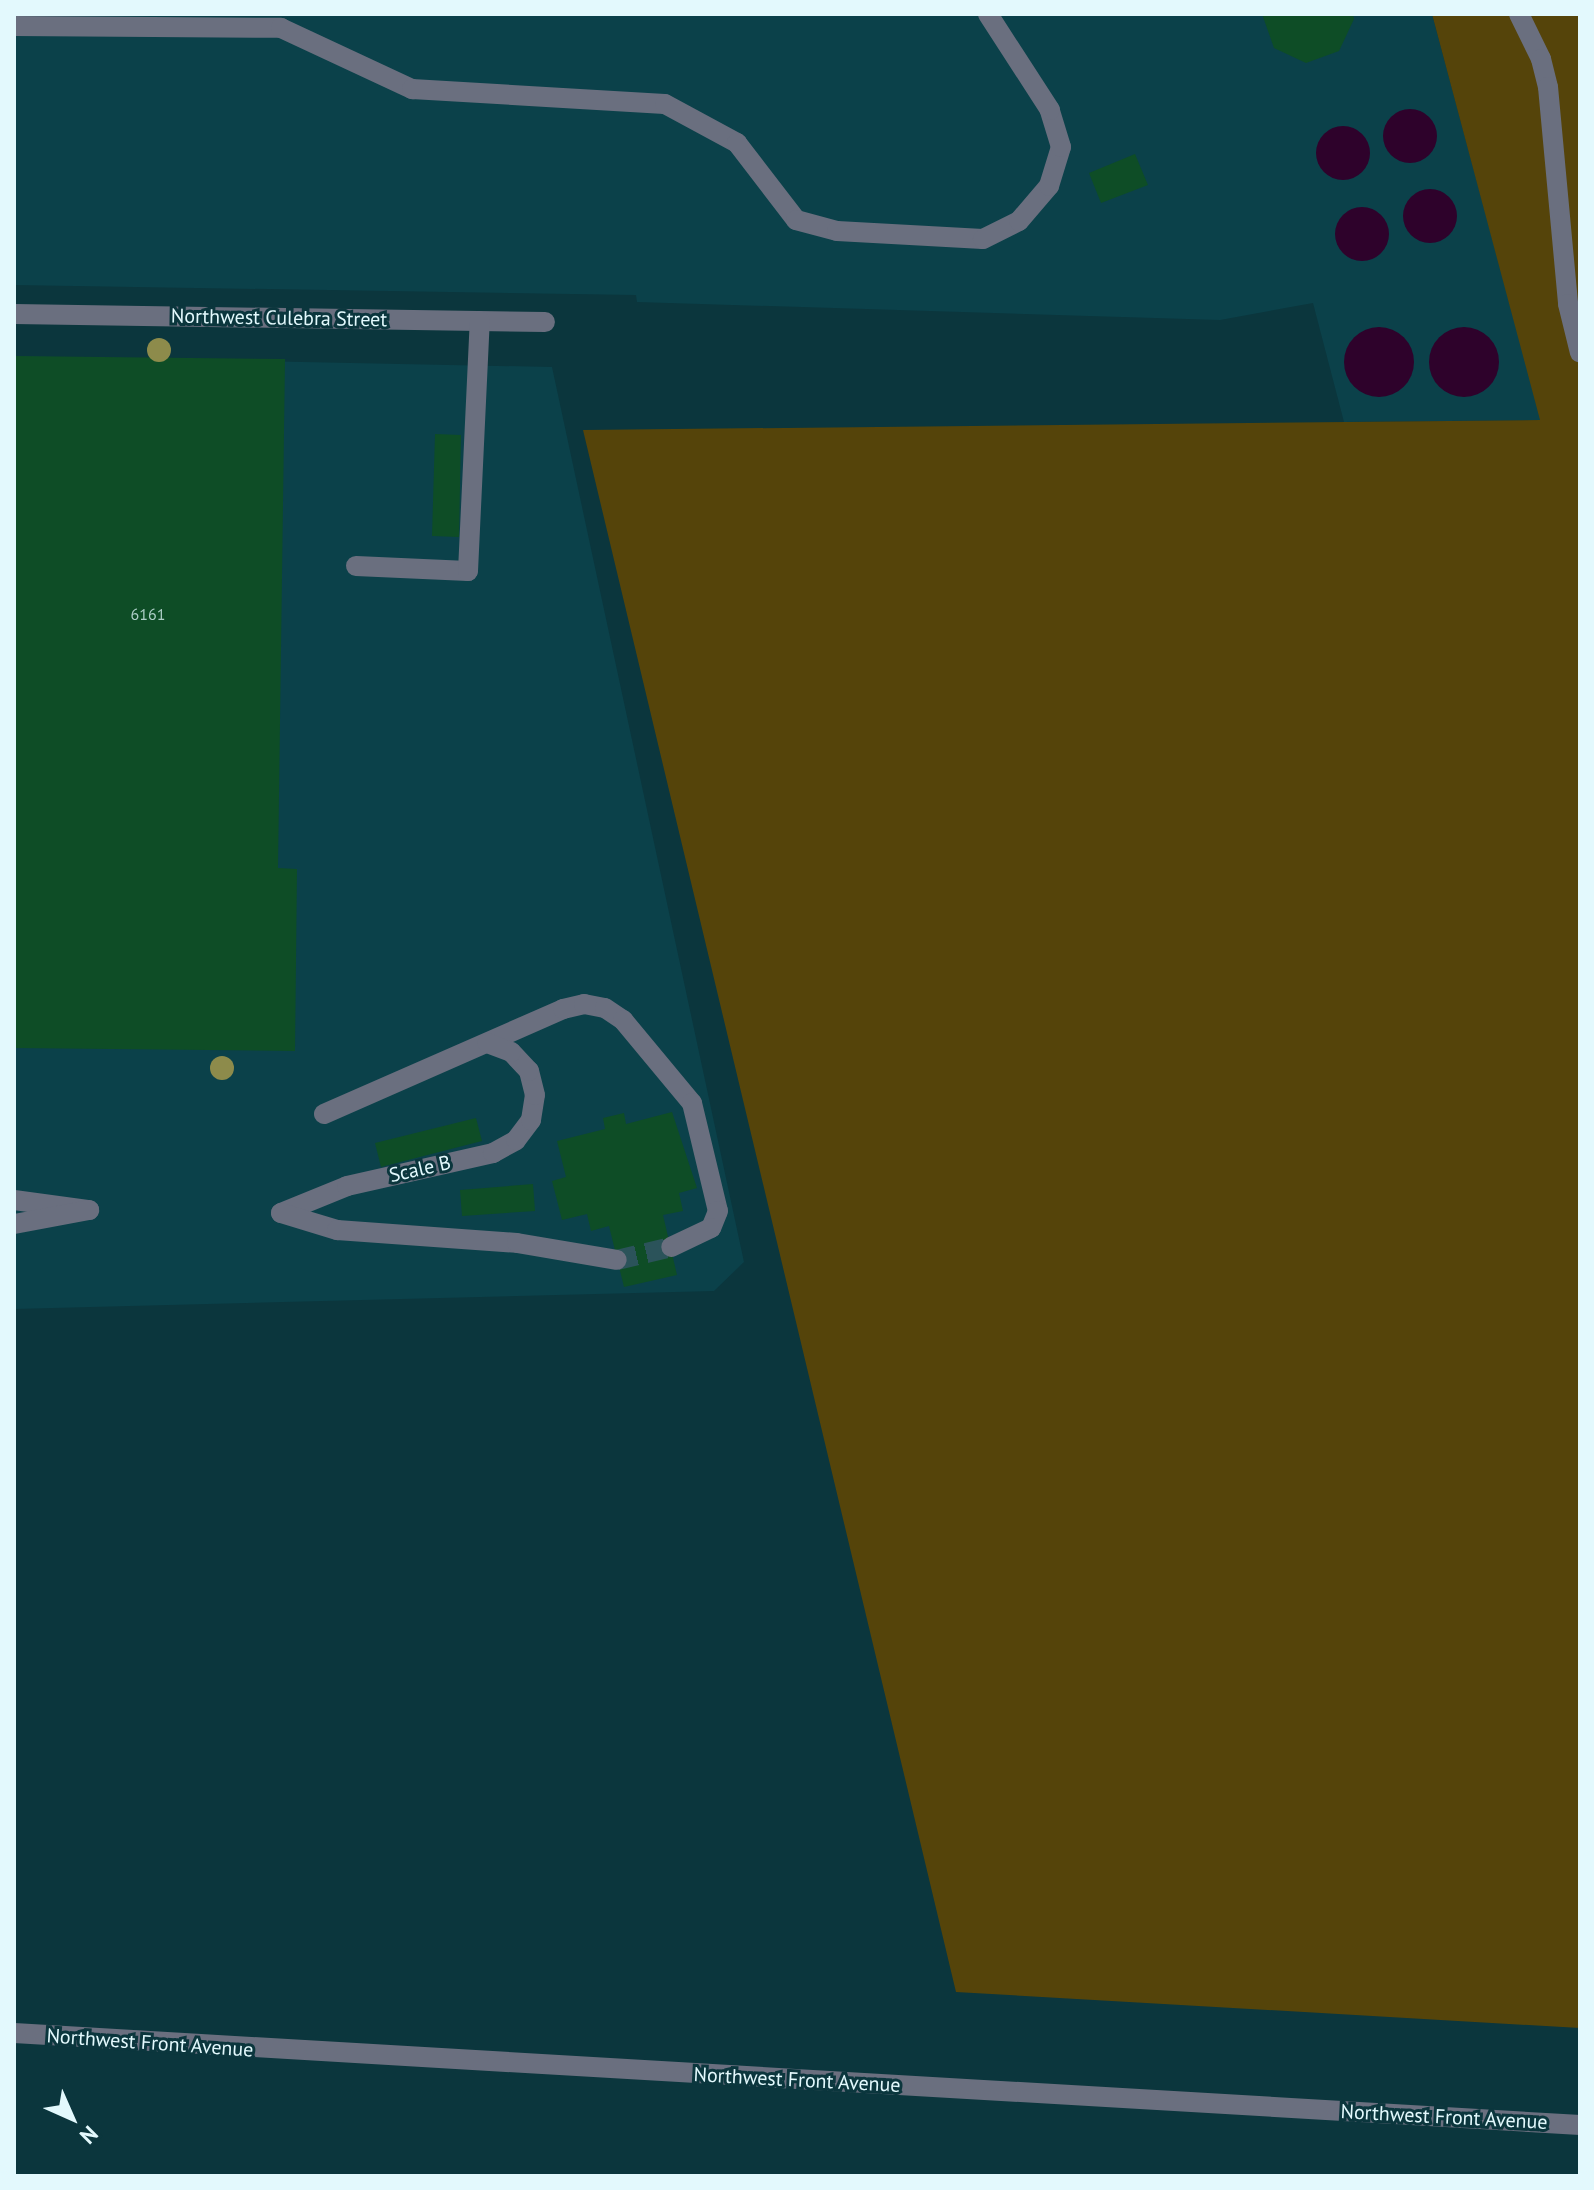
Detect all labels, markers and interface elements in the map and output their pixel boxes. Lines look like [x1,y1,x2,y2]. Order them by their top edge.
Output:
street label: Northwest Culebra Street [171,304,387,332]
house number: 6161 [131,604,165,624]
street label: Scale B [387,1150,453,1188]
street label: Northwest Front Avenue [45,2024,255,2062]
street label: Northwest Front Avenue [693,2063,901,2097]
north arrow [32,2078,112,2158]
street label: Northwest Front Avenue [1340,2100,1548,2134]
text: N [74,2120,104,2150]

